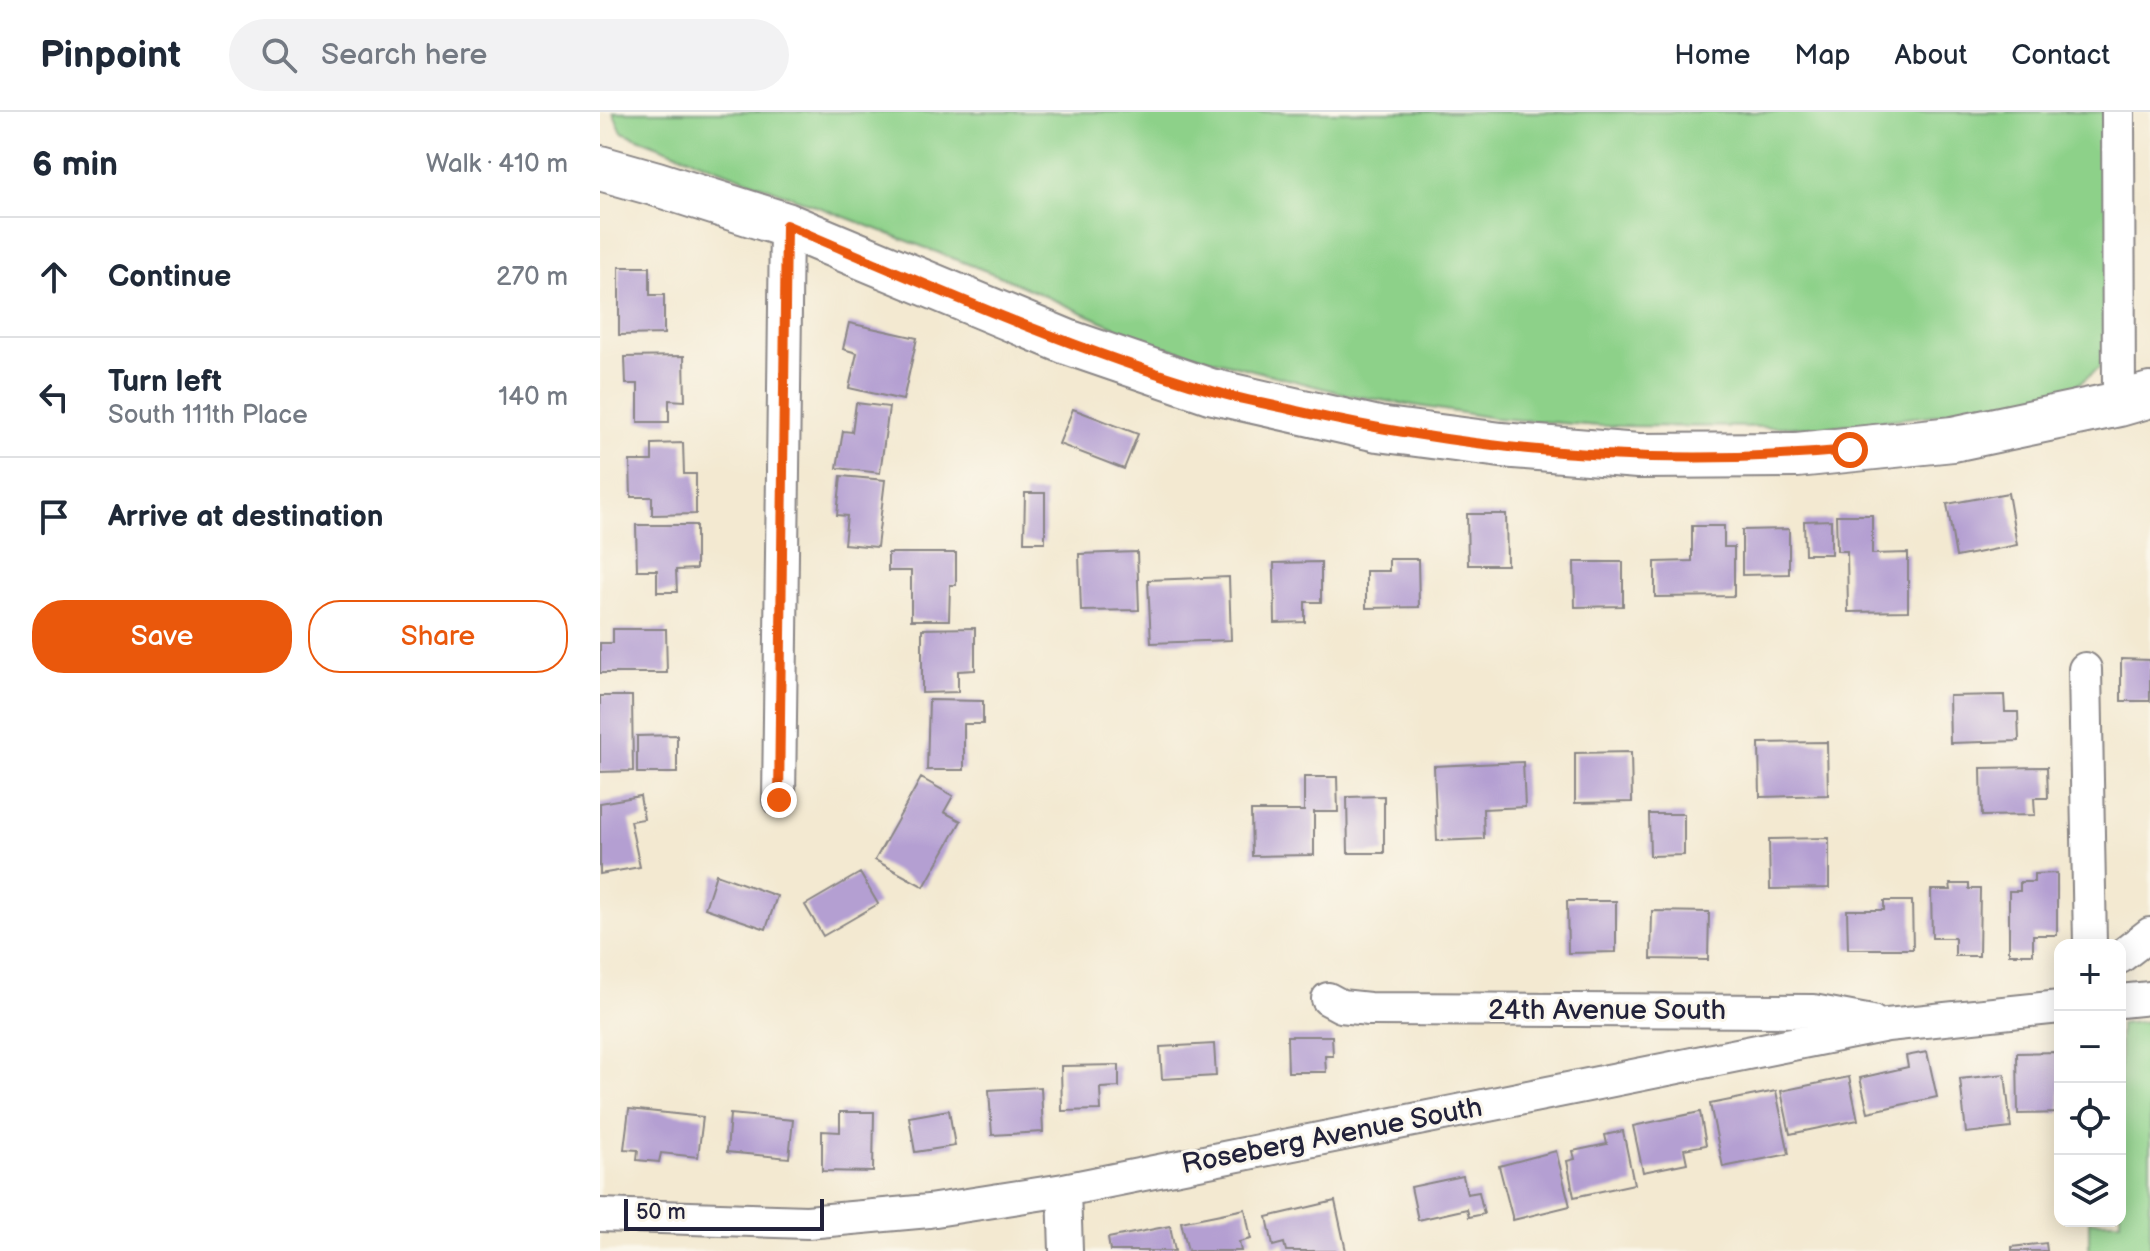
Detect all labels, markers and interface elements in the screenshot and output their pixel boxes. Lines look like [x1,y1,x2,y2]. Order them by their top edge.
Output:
search box [229,19,789,91]
text: Pinpoint [40,33,181,78]
icon: search [257,33,301,77]
text: Search here [321,37,487,73]
text: Home [1674,39,1750,72]
text: Map [1794,39,1851,72]
text: About [1895,39,1967,72]
text: Contact [2011,39,2110,72]
text: 6 min [32,144,118,185]
text: Walk · 410 m [426,149,568,180]
icon: ahead [32,255,76,299]
text: Continue [108,259,231,295]
text: 270 m [496,262,568,293]
text: Turn left [108,364,222,400]
icon: left [32,375,76,419]
text: 140 m [498,382,568,413]
text: South 111th Place [108,400,308,431]
route start [1832,432,1868,468]
icon: arrive [32,495,76,539]
text: Arrive at destination [108,499,384,535]
button: Save [32,600,292,673]
button: Share [308,600,568,673]
route end [761,782,797,818]
map controls [2054,939,2126,1227]
button: + [2054,939,2126,1011]
street label: 24th Avenue South [1488,994,1726,1027]
button: − [2054,1011,2126,1083]
button: locate [2054,1083,2126,1155]
street label: Roseberg Avenue South [1179,1091,1485,1181]
button: layers [2054,1155,2126,1227]
scale bar [624,1195,824,1231]
text: 50 m [636,1199,686,1226]

